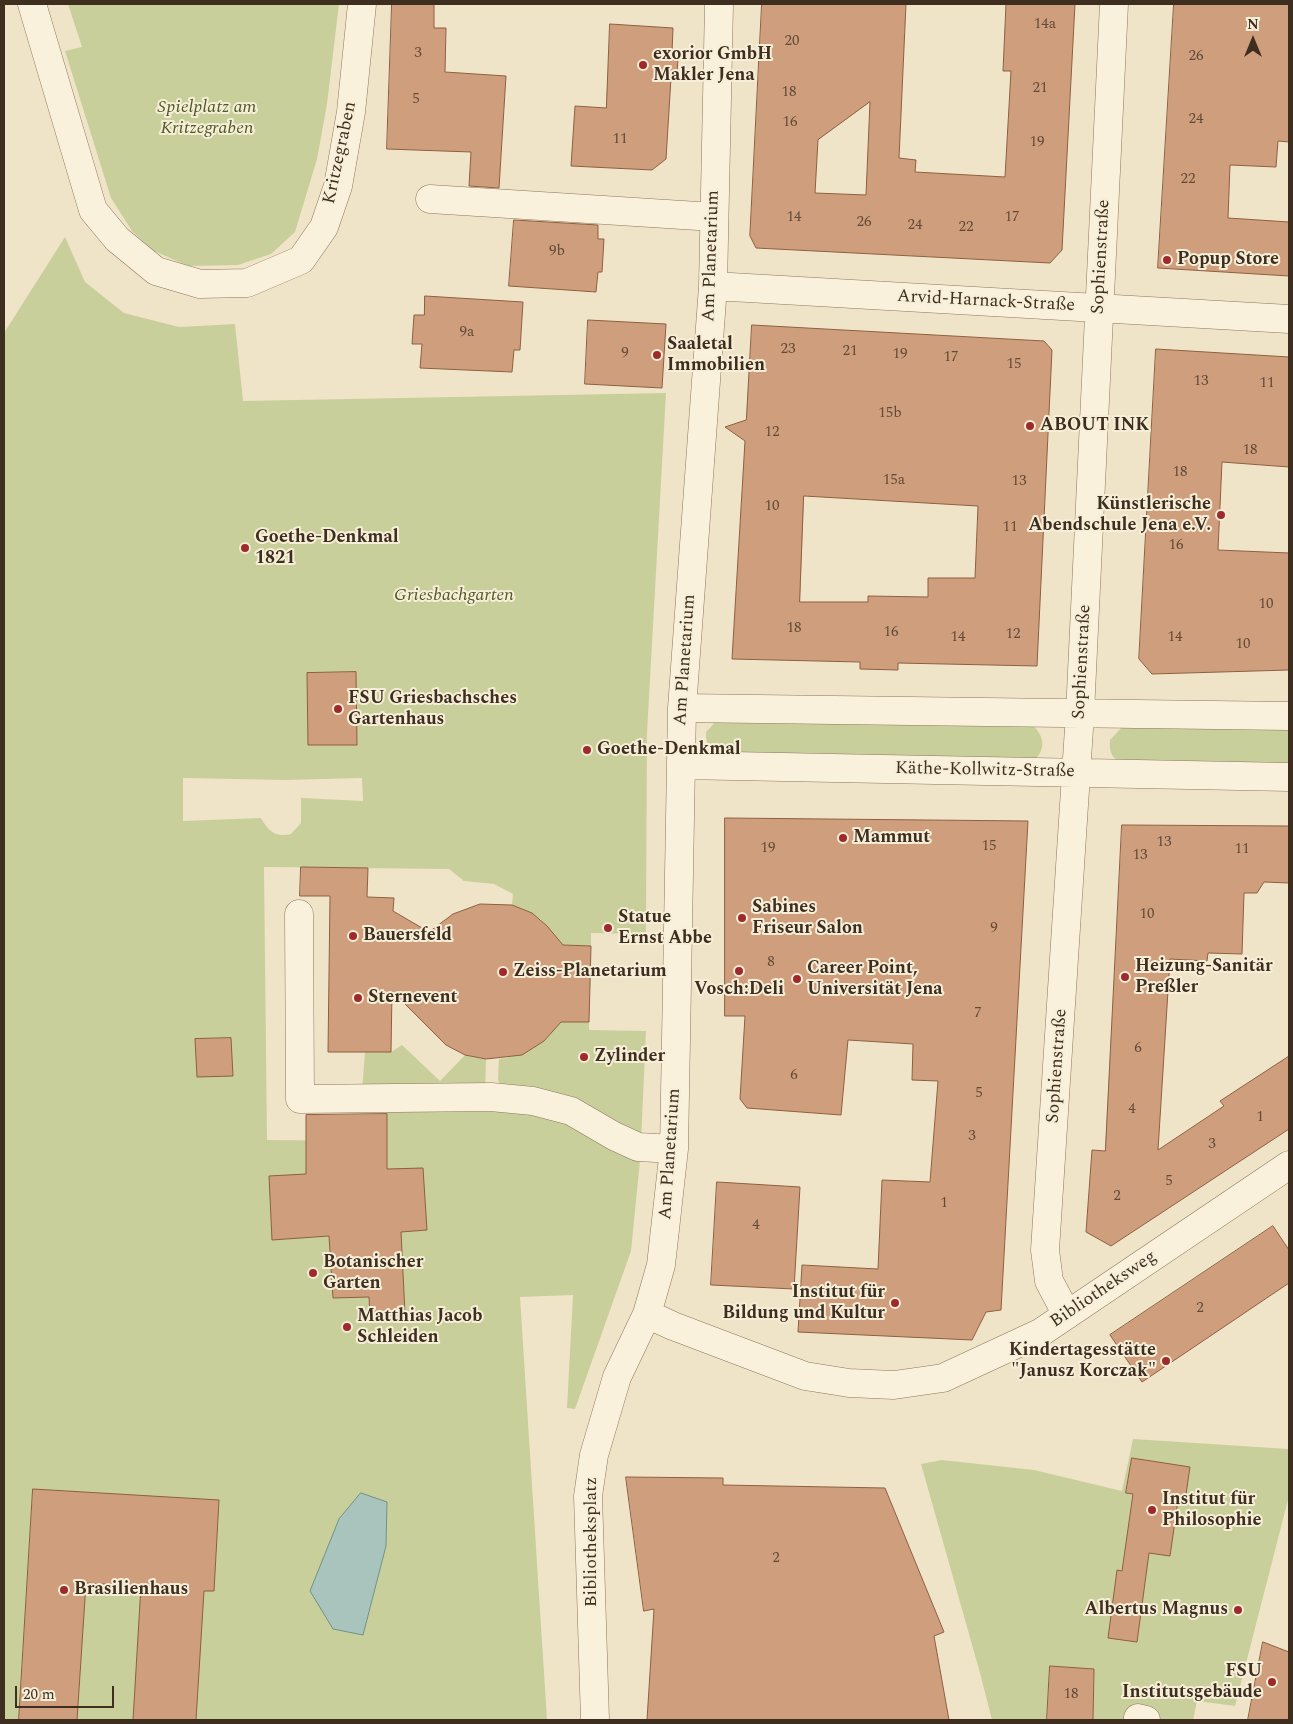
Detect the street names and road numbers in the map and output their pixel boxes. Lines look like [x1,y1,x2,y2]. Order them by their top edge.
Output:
street label: Kritzegraben [320,100,362,206]
street label: Am Planetarium [699,190,725,322]
street label: Sophienstraße [1088,199,1116,315]
street label: Arvid-Harnack-Straße [896,287,1076,317]
street label: Am Planetarium [671,594,701,726]
street label: Sophienstraße [1069,604,1097,720]
street label: Käthe-Kollwitz-Straße [895,759,1075,783]
street label: Sophienstraße [1043,1008,1073,1124]
street label: Am Planetarium [656,1088,686,1220]
street label: Bibliotheksweg [1047,1247,1161,1333]
street label: Bibliotheksplatz [581,1477,603,1607]

